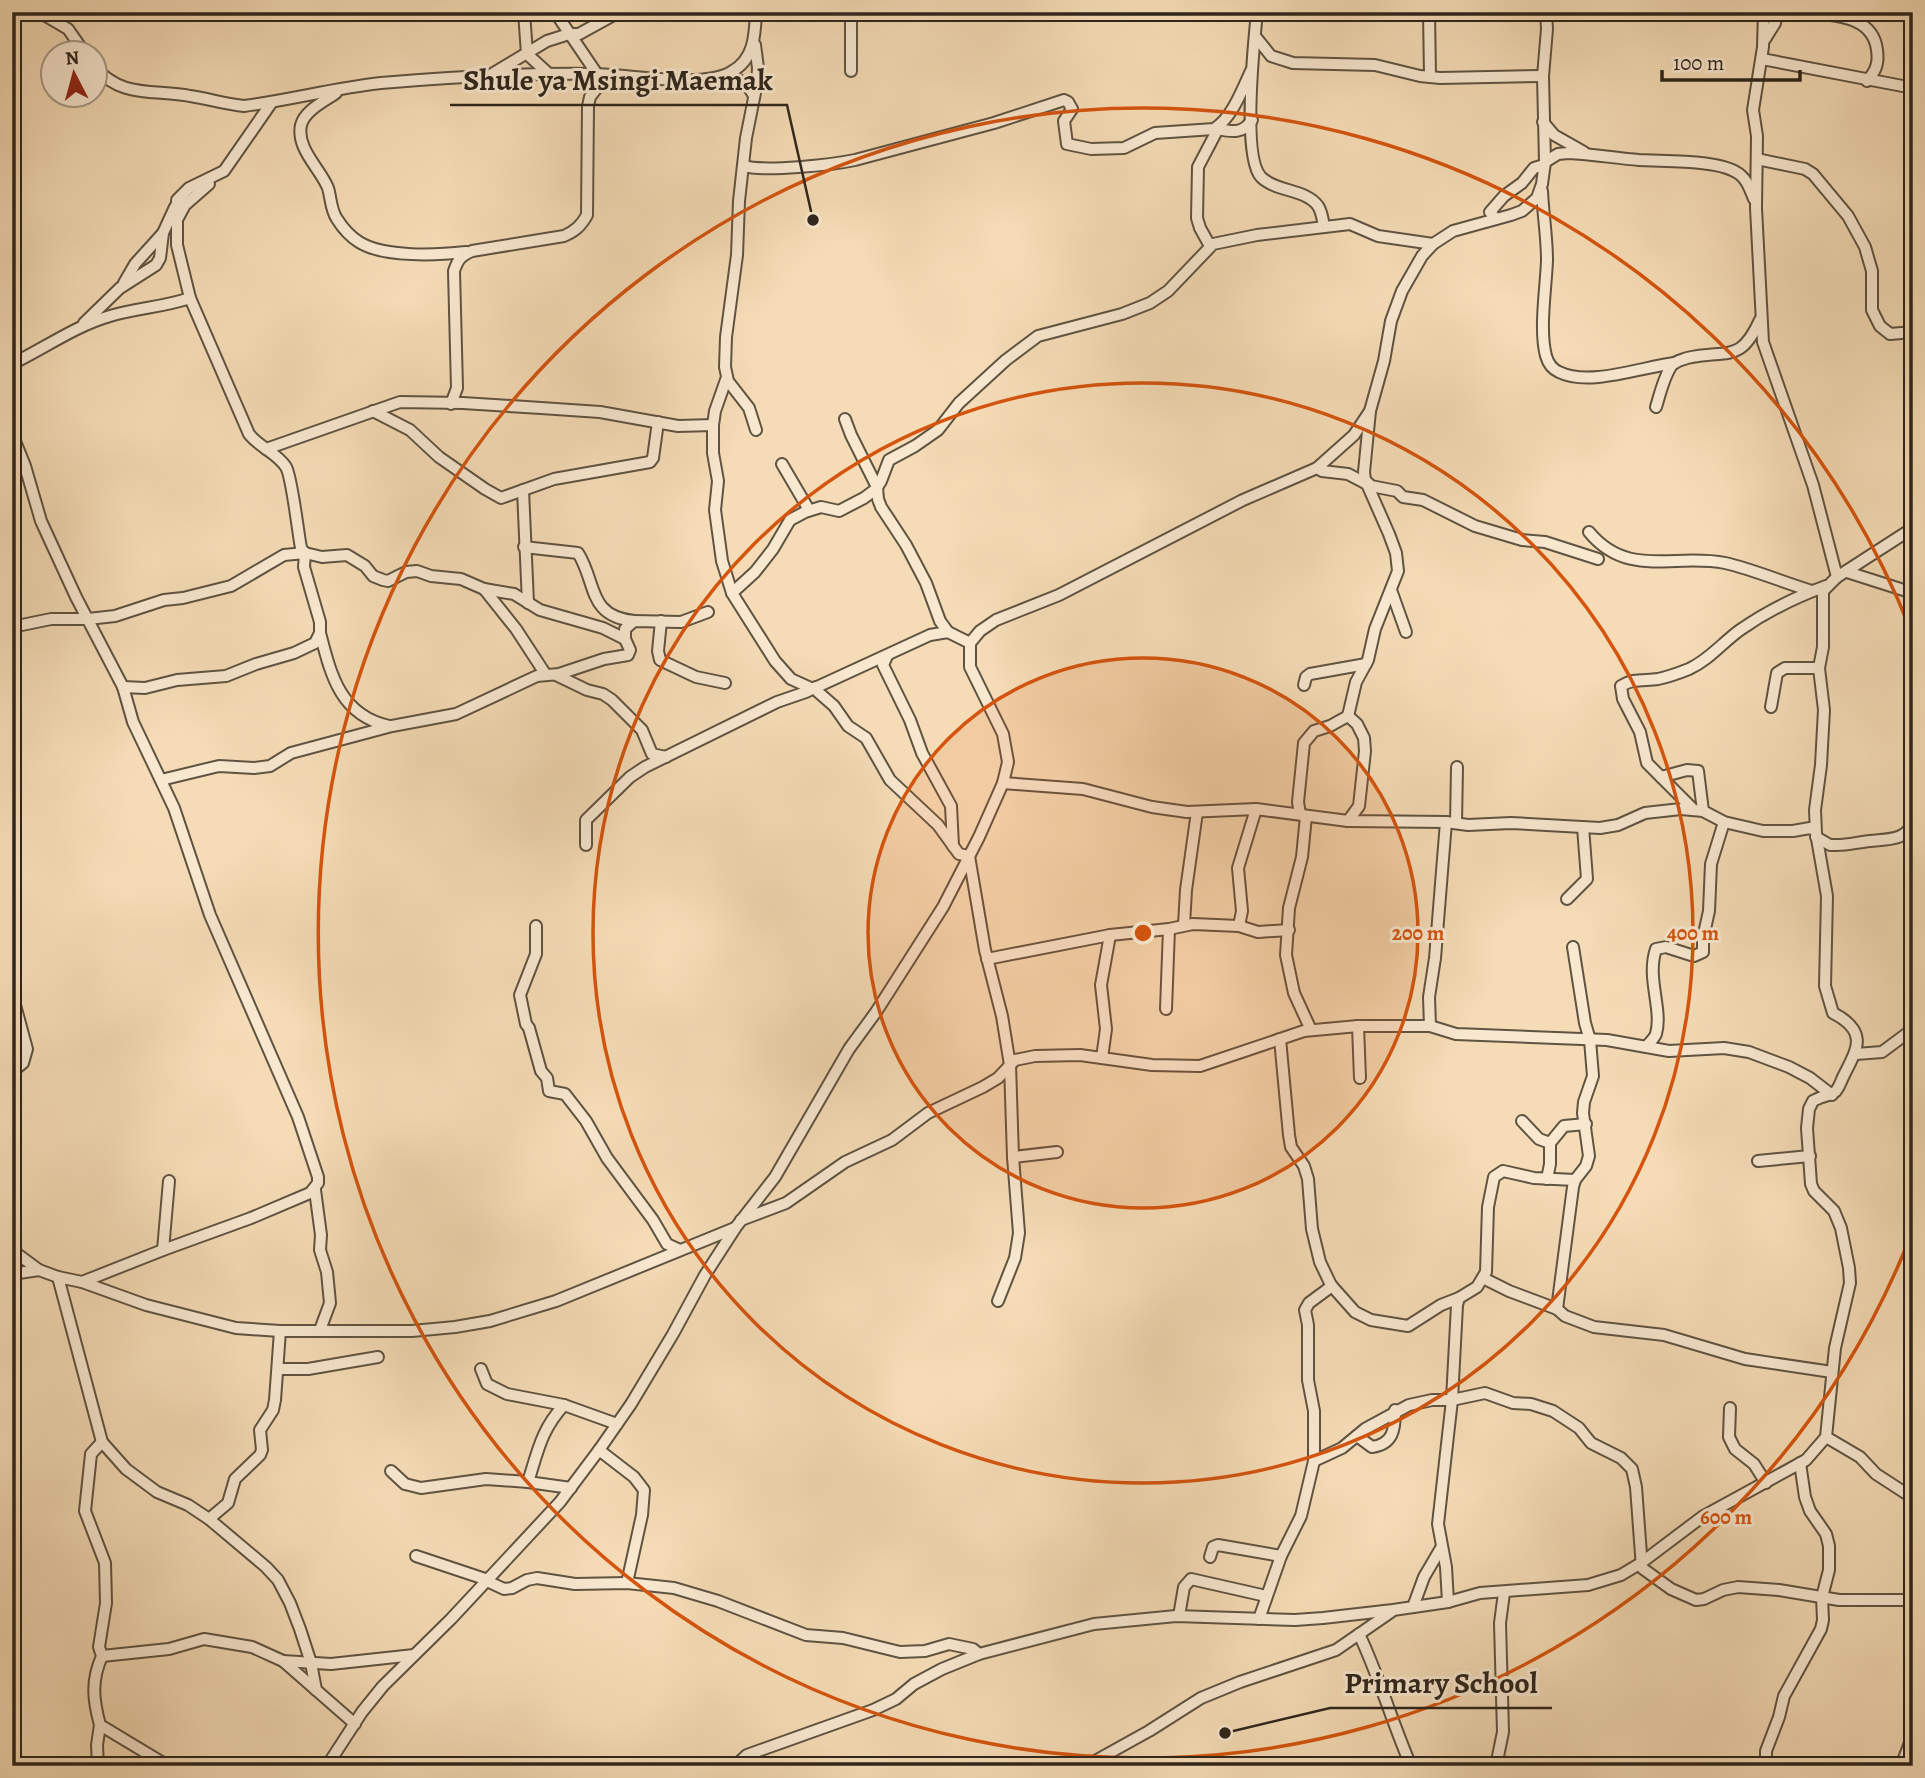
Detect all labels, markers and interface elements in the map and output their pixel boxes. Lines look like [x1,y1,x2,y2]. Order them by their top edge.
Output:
north arrow [38,38,108,108]
scale bar [1662,38,1801,82]
text: N [64,44,81,72]
text: 100 m [1673,49,1724,77]
callout: Shule ya Msingi Maemak [450,54,787,105]
text: Shule ya Msingi Maemak [463,60,773,100]
text: 200 m [1392,919,1445,947]
text: 400 m [1667,919,1720,947]
centre of rings [1131,921,1155,945]
text: 600 m [1700,1503,1752,1531]
callout: Primary School [1330,1657,1552,1708]
text: Primary School [1344,1663,1538,1703]

